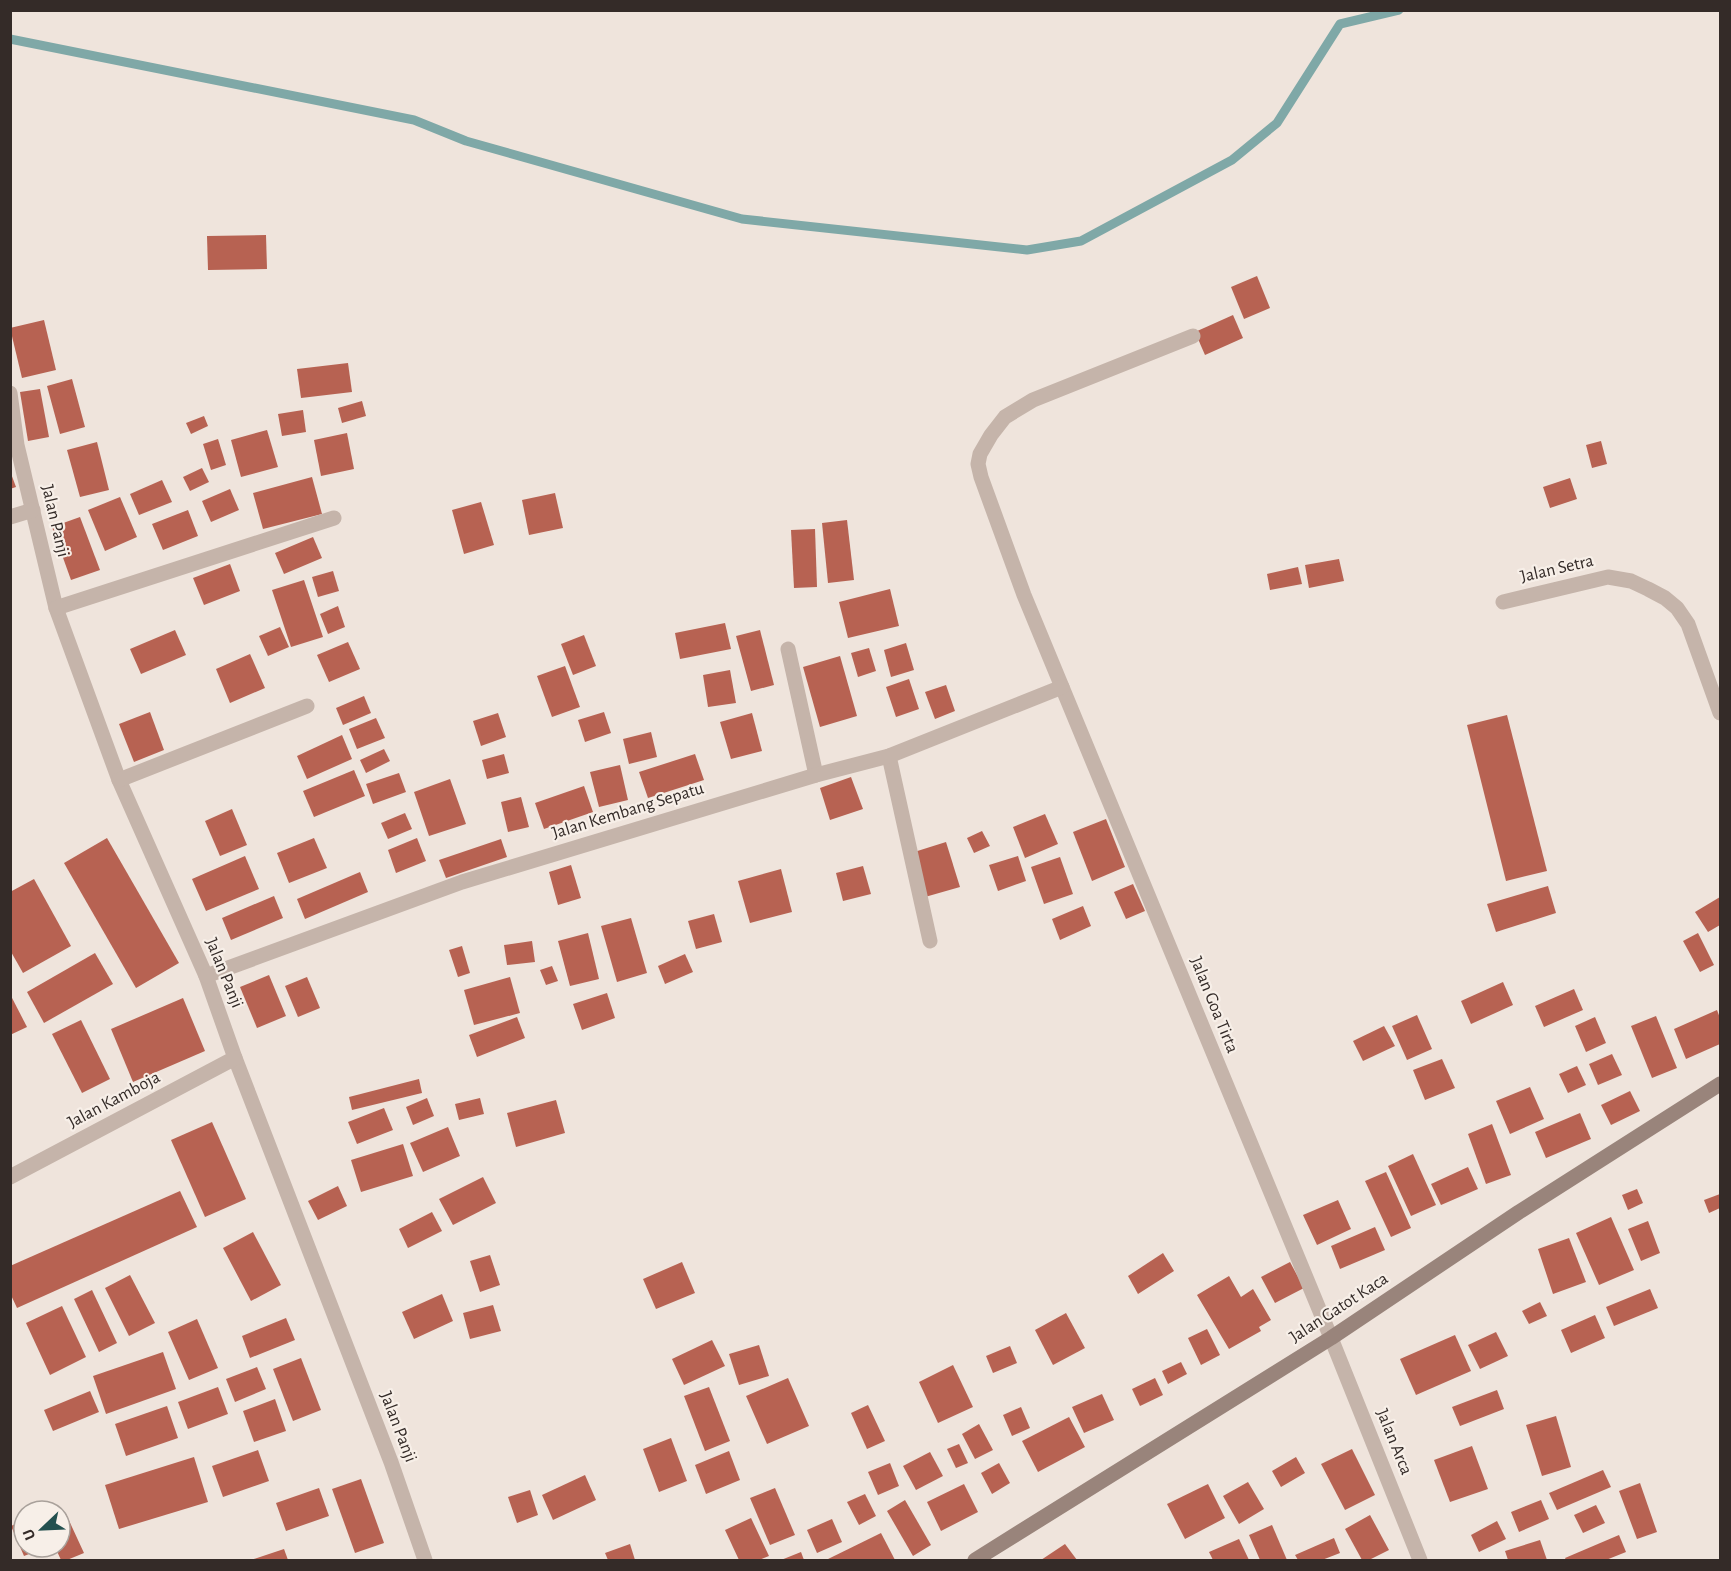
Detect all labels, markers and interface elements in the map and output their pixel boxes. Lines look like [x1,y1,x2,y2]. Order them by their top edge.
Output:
street label: Jalan Panji [38,483,72,559]
street label: Jalan Setra [1519,552,1595,586]
street label: Jalan Kembang Sepatu [550,779,706,843]
street label: Jalan Panji [202,935,246,1011]
street label: Jalan Goa Tirta [1187,954,1241,1056]
street label: Jalan Kamboja [65,1068,163,1132]
street label: Jalan Gatot Kaca [1287,1270,1391,1346]
street label: Jalan Panji [376,1389,420,1465]
street label: Jalan Arca [1373,1406,1415,1478]
north arrow [12,1499,72,1559]
text: U [20,1527,38,1542]

